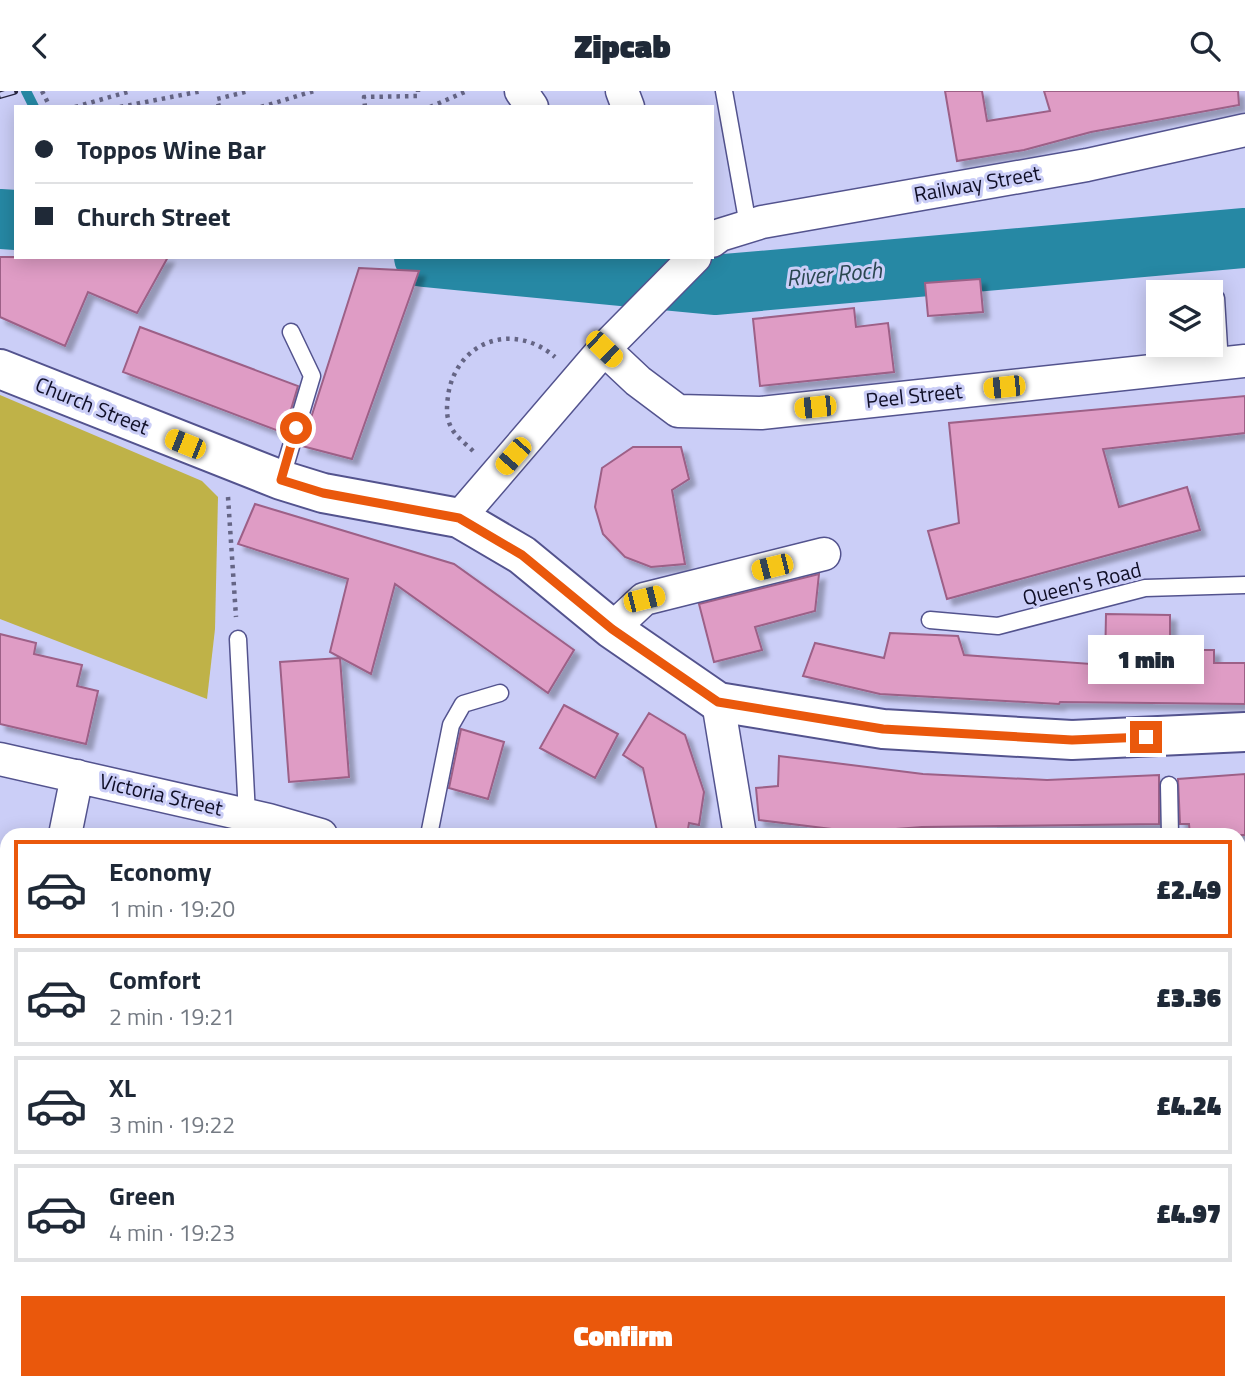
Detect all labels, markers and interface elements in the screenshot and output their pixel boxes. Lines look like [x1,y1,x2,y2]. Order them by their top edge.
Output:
text: Zipcab [574,22,671,70]
icon: back [21,27,59,65]
icon: search [1186,27,1224,65]
text: Toppos Wine Bar [77,130,266,169]
street label: Railway Street [911,156,1043,210]
text: Church Street [77,197,230,236]
water label: River Roch [785,252,884,295]
map controls [1146,280,1223,357]
button: layers [1146,280,1223,357]
car [582,327,627,371]
street label: Church Street [31,368,155,443]
street label: Peel Street [864,374,965,416]
car [983,374,1026,400]
car [794,394,837,420]
route start [280,412,312,444]
car [162,426,209,462]
car [492,433,535,479]
car [750,552,795,582]
street label: Queen's Road [1019,553,1145,613]
car [622,584,667,614]
callout: 1 min [1088,635,1204,685]
text: 1 min [1117,642,1175,677]
route end [1130,721,1162,753]
street label: Victoria Street [96,764,227,824]
text: Economy [109,852,211,891]
icon: car [25,858,88,921]
text: £2.49 [1156,870,1221,909]
text: 1 min · 19:20 [109,891,235,926]
text: Comfort [109,960,201,999]
icon: car [25,966,88,1029]
text: £3.36 [1156,978,1221,1017]
text: 2 min · 19:21 [109,999,235,1034]
text: XL [109,1068,136,1107]
icon: car [25,1074,88,1137]
text: £4.24 [1156,1086,1221,1125]
text: 3 min · 19:22 [109,1107,235,1142]
text: Green [109,1176,175,1215]
icon: car [25,1182,88,1245]
text: £4.97 [1156,1194,1221,1233]
text: 4 min · 19:23 [109,1215,235,1250]
button: Confirm [21,1296,1225,1376]

